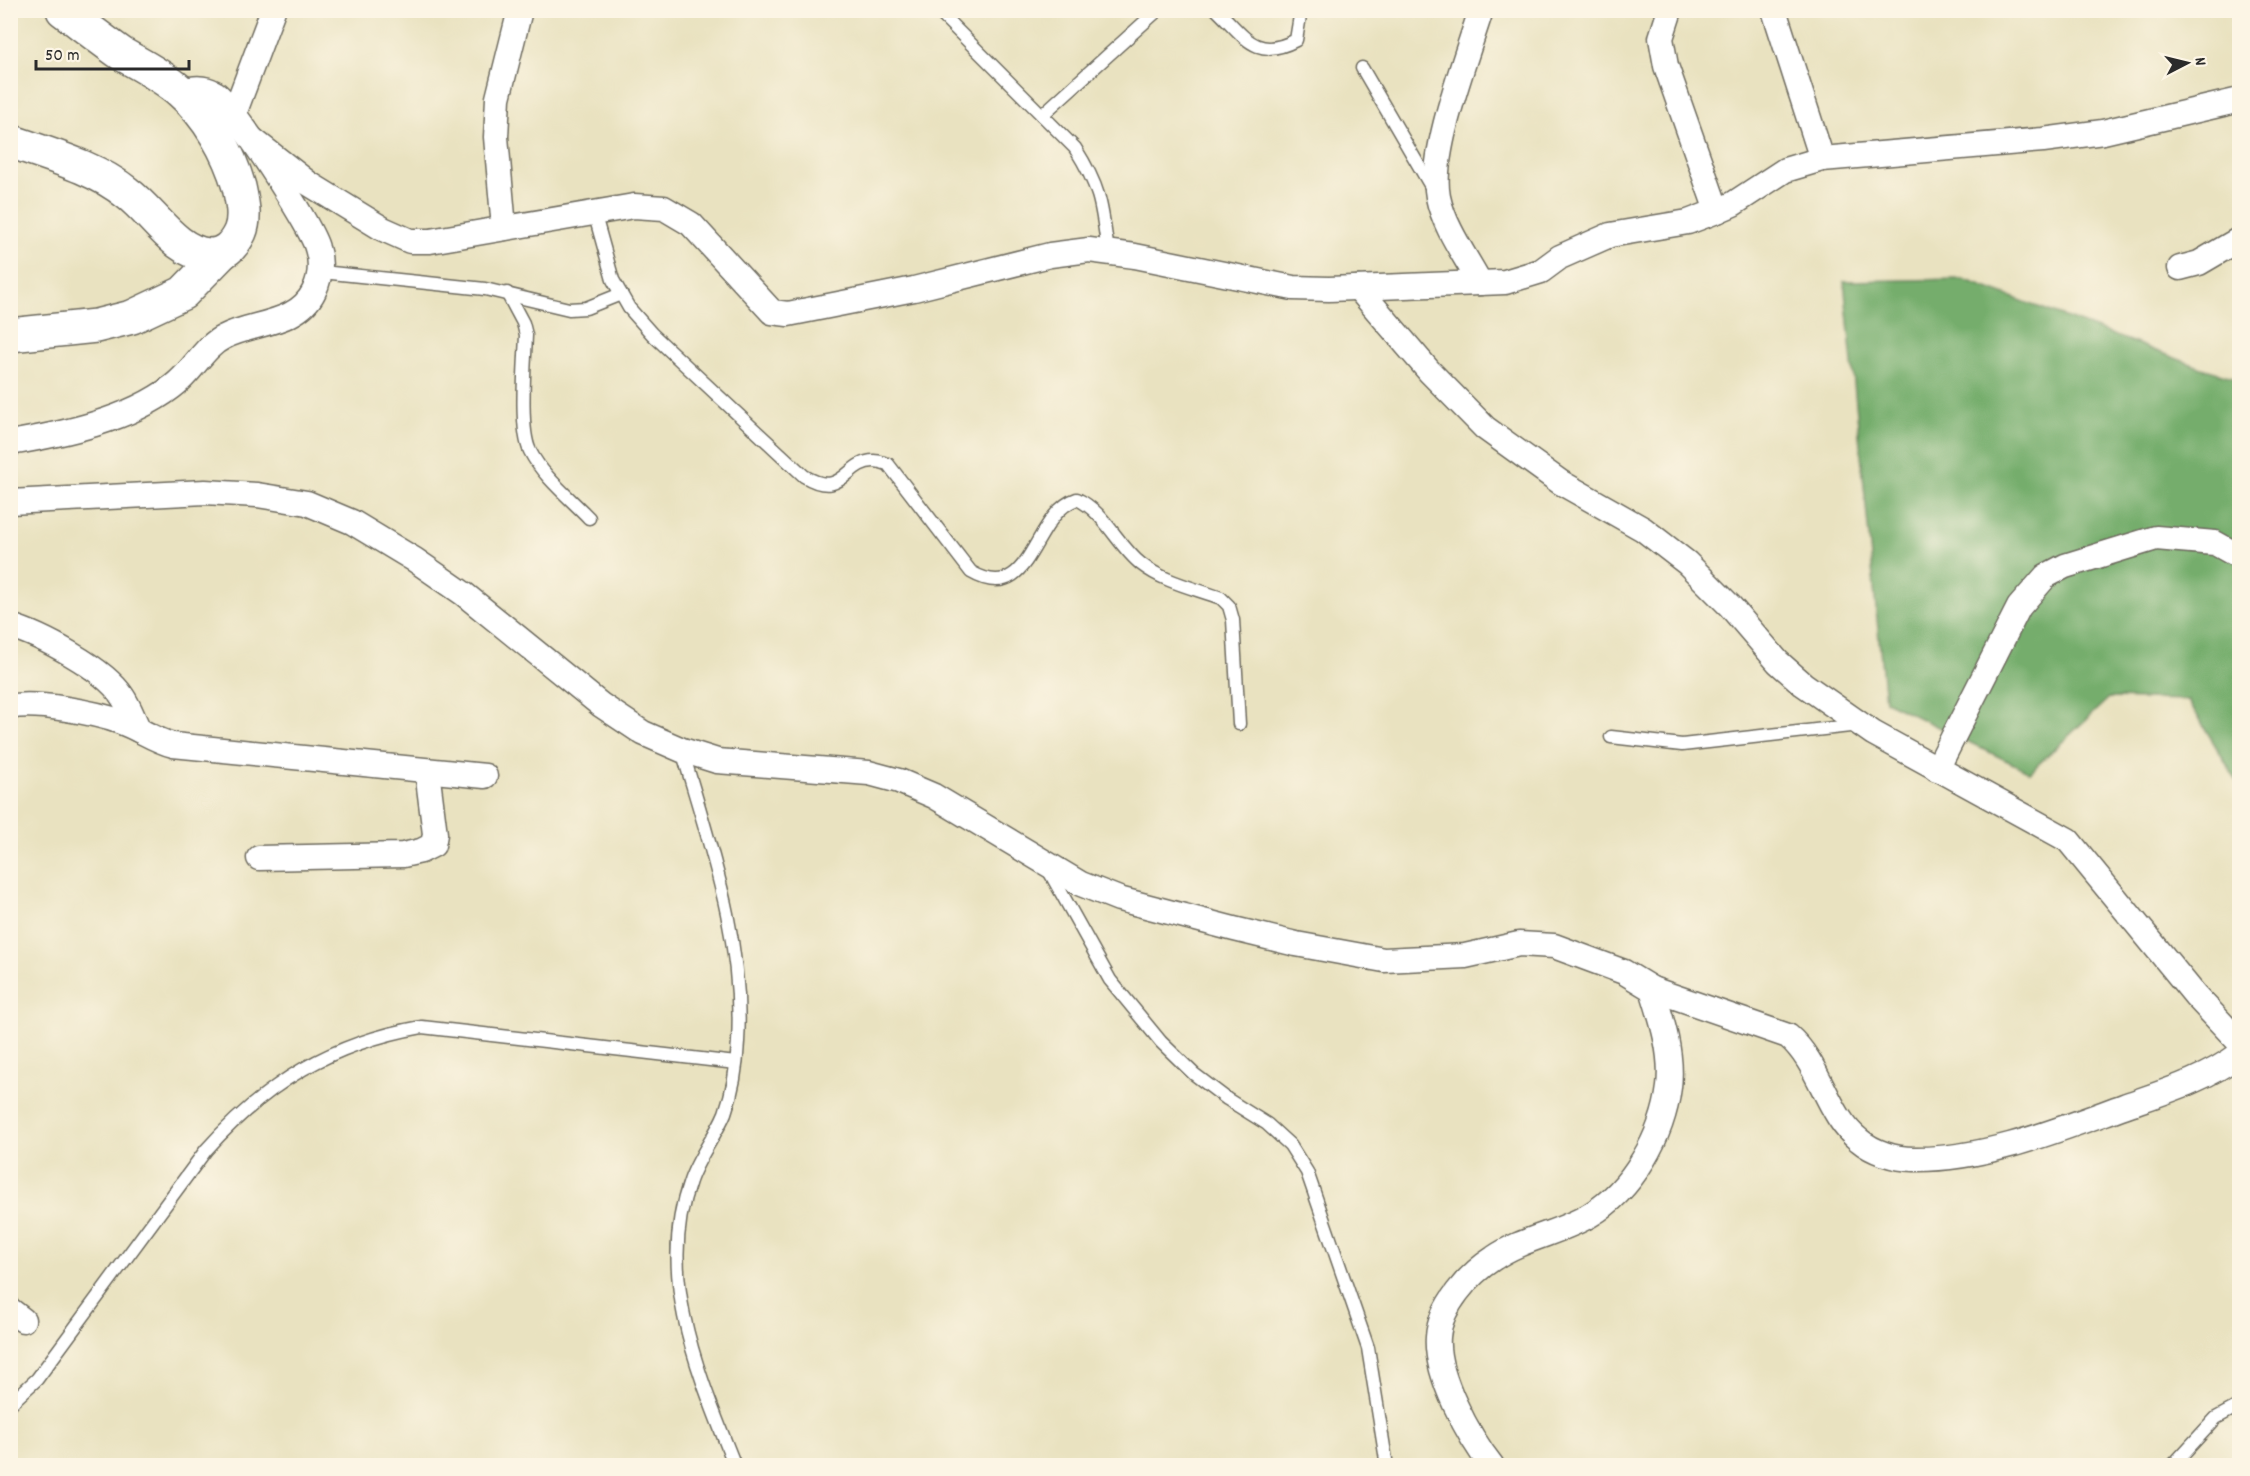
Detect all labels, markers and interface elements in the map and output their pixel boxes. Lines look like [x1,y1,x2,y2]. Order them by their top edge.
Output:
scale bar [36,33,189,71]
north arrow [2157,33,2217,93]
text: 50 m [45,44,80,69]
text: N [2188,56,2211,67]

